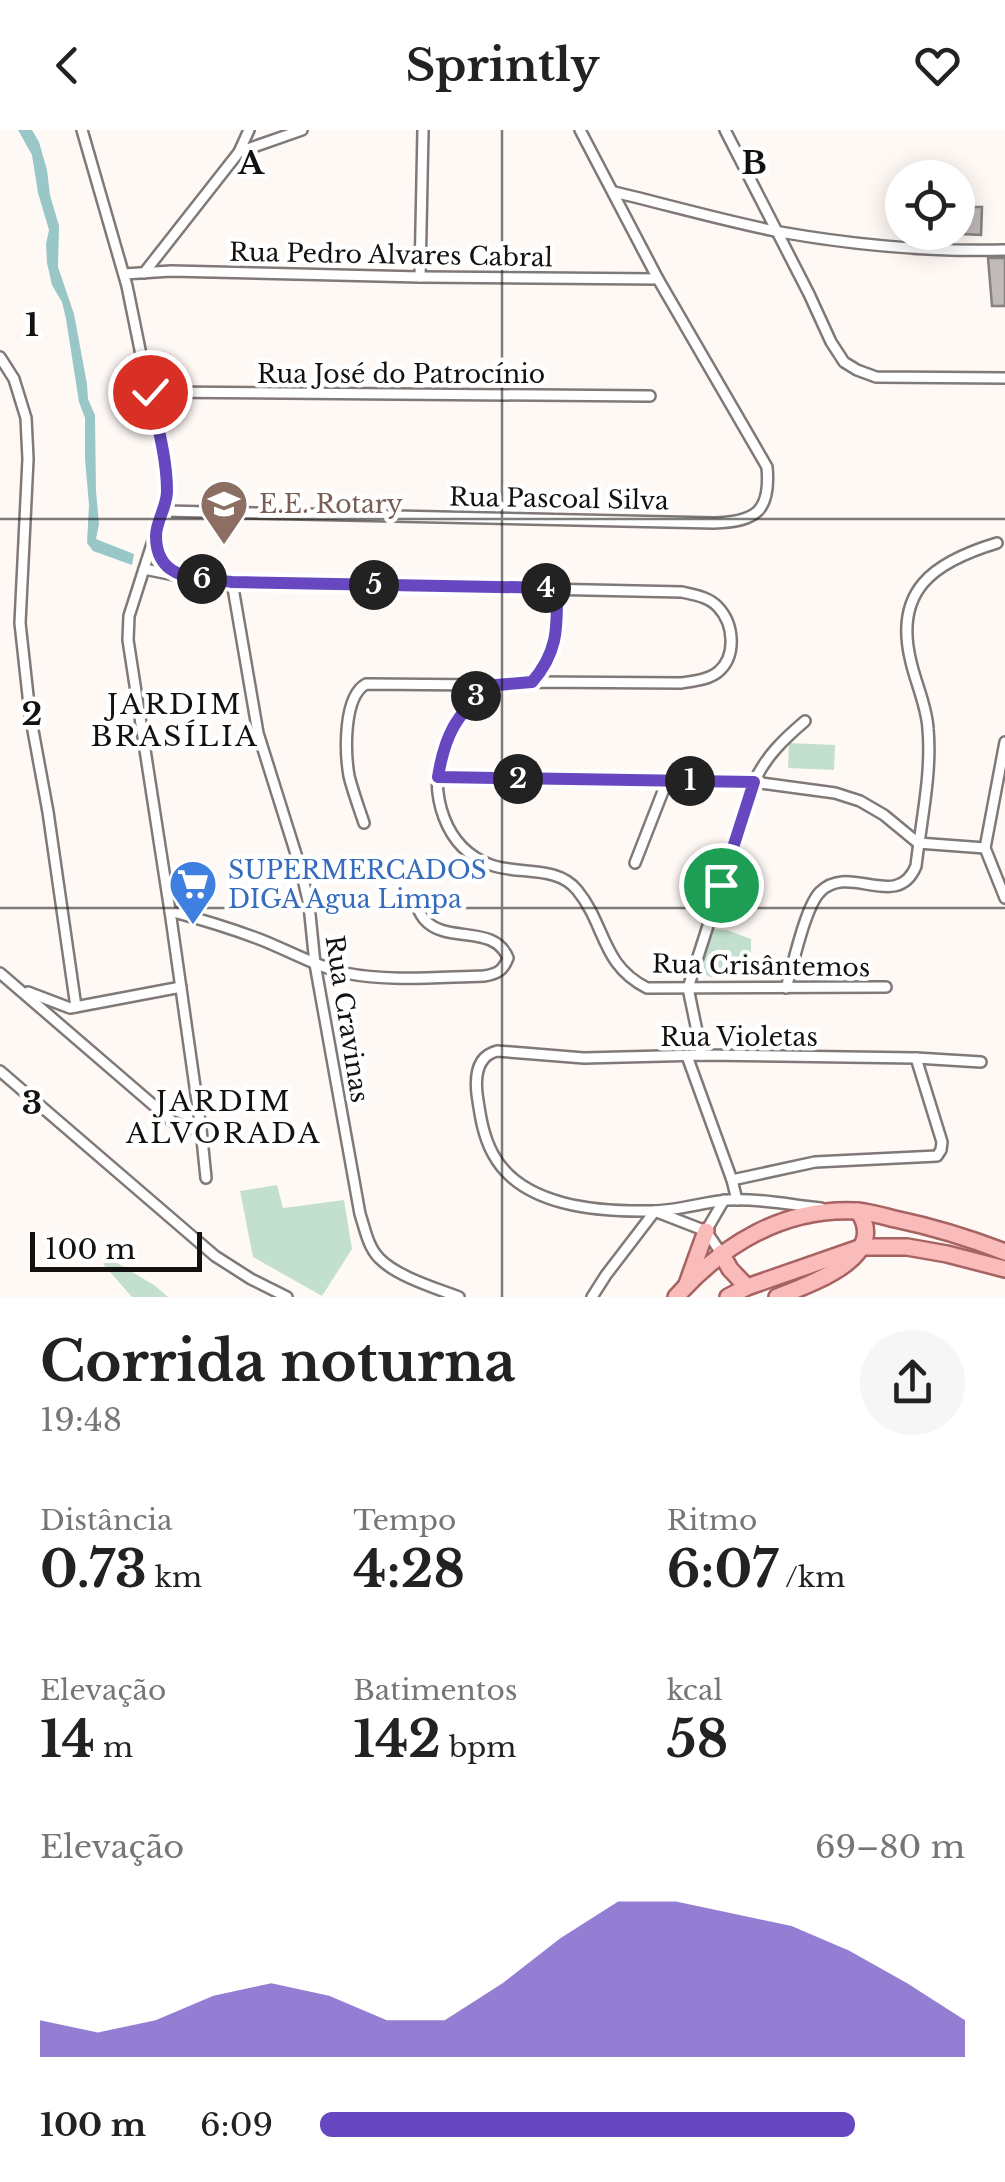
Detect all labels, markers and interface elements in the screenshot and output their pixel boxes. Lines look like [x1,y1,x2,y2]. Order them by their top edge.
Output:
text: Sprintly [406,37,599,93]
icon: back [40,38,95,93]
icon: heart [910,38,965,93]
text: A [237,143,265,183]
text: B [741,143,767,183]
map controls [885,160,975,250]
button: locate [885,160,975,250]
street label: Rua Pedro Alvares Cabral [229,237,553,273]
text: 1 [25,305,39,345]
pin [108,350,193,435]
street label: Rua José do Patrocínio [257,359,545,390]
icon: check [123,365,178,420]
school or university icon: E.E. Rotary [198,478,250,546]
street label: Rua Pascoal Silva [449,482,669,516]
place label: E.E. Rotary [259,489,403,520]
pin: 6 [177,554,227,604]
pin: 5 [349,560,399,610]
text: 6 [193,561,211,596]
pin: 4 [521,563,571,613]
text: 5 [366,567,382,602]
text: 4 [537,570,555,605]
pin: 3 [451,671,501,721]
text: 3 [467,678,485,713]
district label: JARDIM BRASÍLIA [91,687,259,754]
text: 2 [22,694,42,734]
pin: 2 [493,754,543,804]
pin: 1 [665,756,715,806]
text: 2 [509,761,527,796]
text: 1 [684,763,696,798]
pin [679,843,764,928]
place label: SUPERMERCADOS DIGA Agua Limpa [228,855,487,915]
supermarket icon: SUPERMERCADOS DIGA Agua Limpa [167,858,219,926]
icon: arrive [694,858,749,913]
street label: Rua Cravinas [318,933,376,1105]
street label: Rua Crisântemos [652,949,870,983]
street label: Rua Violetas [660,1022,818,1053]
text: 3 [22,1083,42,1123]
district label: JARDIM ALVORADA [125,1084,322,1151]
scale bar [30,1227,202,1272]
text: 100 m [45,1232,136,1267]
text: Corrida noturna [40,1328,516,1396]
button: share [860,1330,965,1435]
text: 19:48 [40,1400,122,1440]
text: Distância [40,1503,172,1538]
text: Tempo [353,1503,456,1538]
text: Ritmo [667,1503,757,1538]
text: 0.73 [40,1538,147,1601]
text: 4:28 [353,1538,465,1601]
text: 6:07 [667,1538,778,1601]
text: km [147,1560,202,1595]
text: /km [778,1560,845,1595]
text: Elevação [40,1673,166,1708]
text: Batimentos [353,1673,517,1708]
text: kcal [667,1673,723,1708]
text: 14 [40,1708,95,1771]
text: 142 [353,1708,441,1771]
text: 58 [667,1708,728,1771]
text: m [95,1730,133,1765]
text: bpm [441,1730,516,1765]
text: Elevação [40,1827,184,1867]
text: 69–80 m [815,1827,965,1867]
text: 100 m [40,2105,146,2145]
text: 6:09 [200,2105,273,2145]

